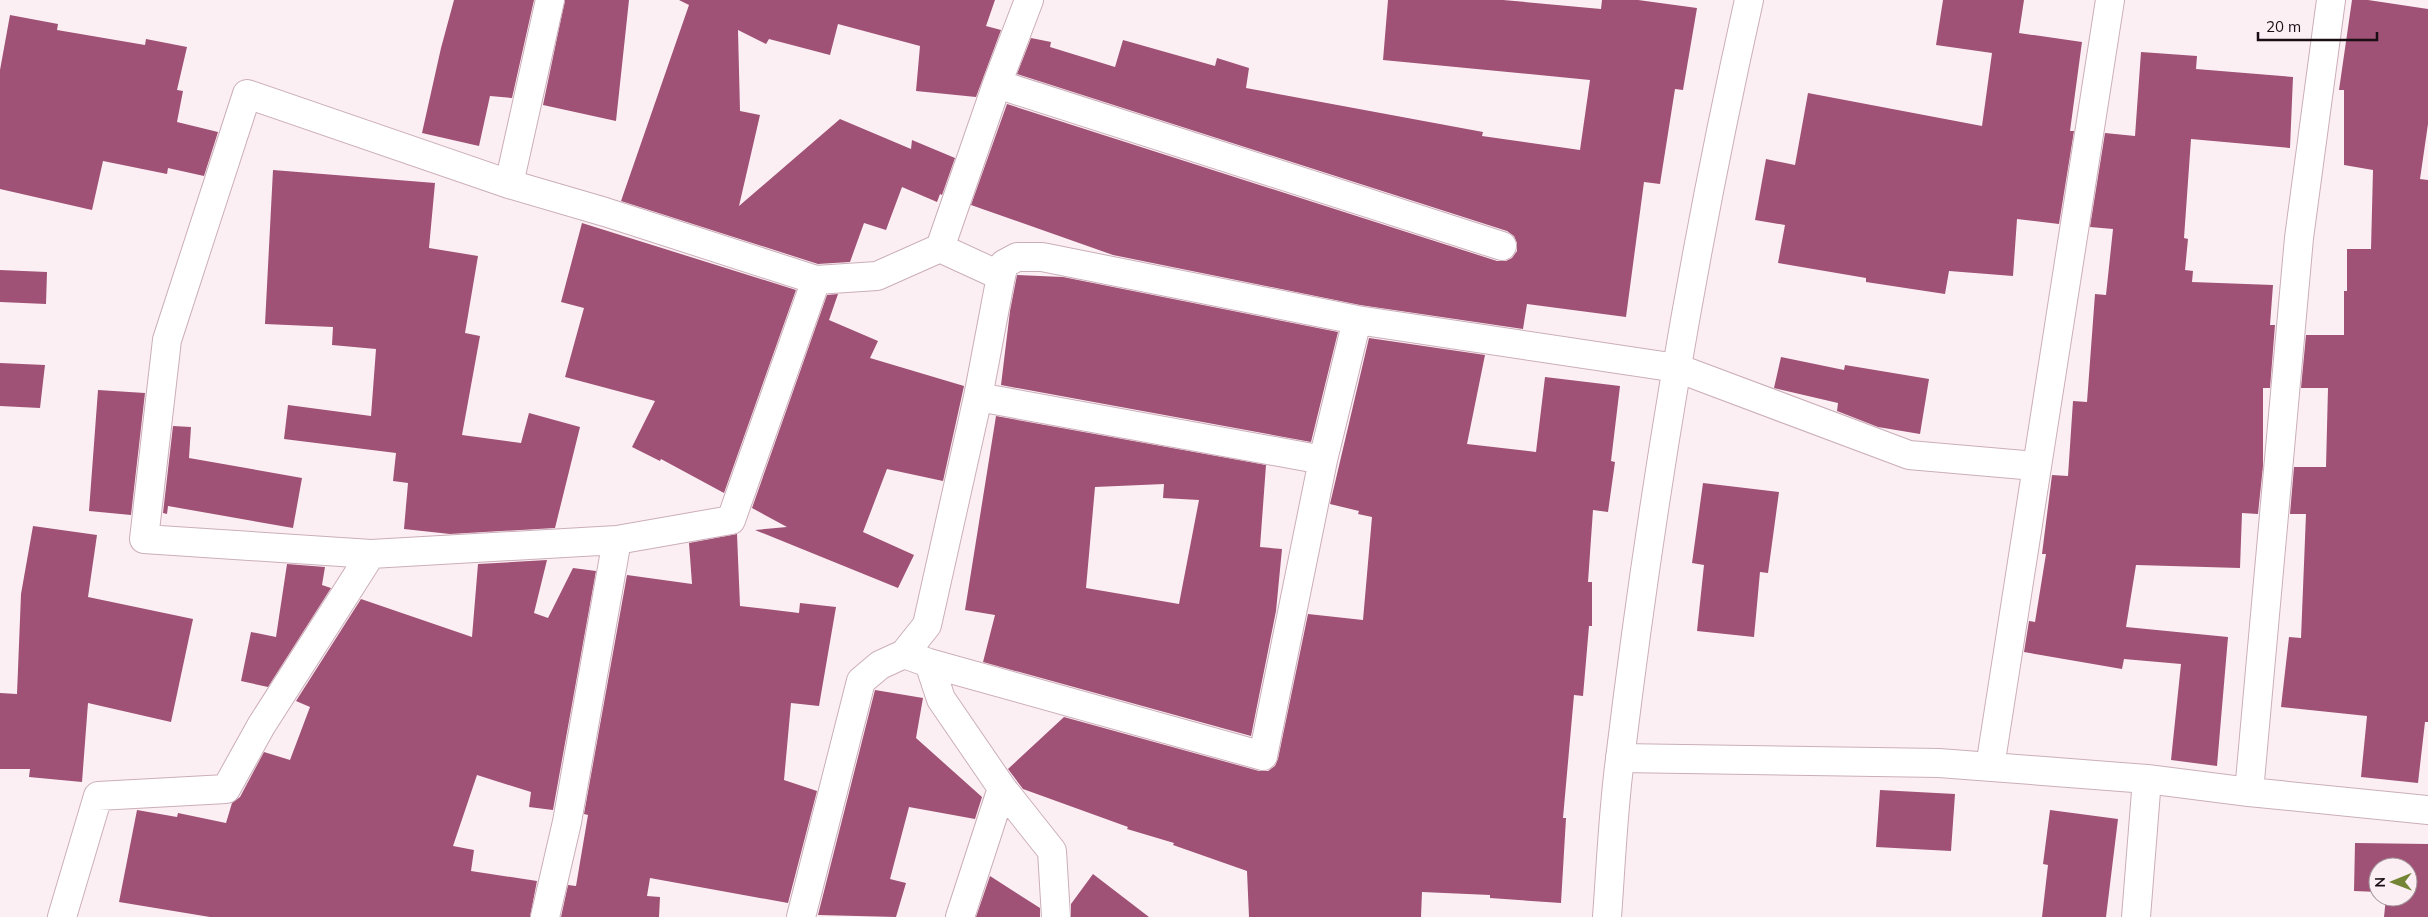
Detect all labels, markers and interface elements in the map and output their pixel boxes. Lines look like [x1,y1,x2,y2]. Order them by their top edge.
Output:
scale bar [2258,10,2377,42]
text: 20 m [2266,17,2301,36]
north arrow [2368,857,2418,907]
text: N [2371,877,2389,888]

